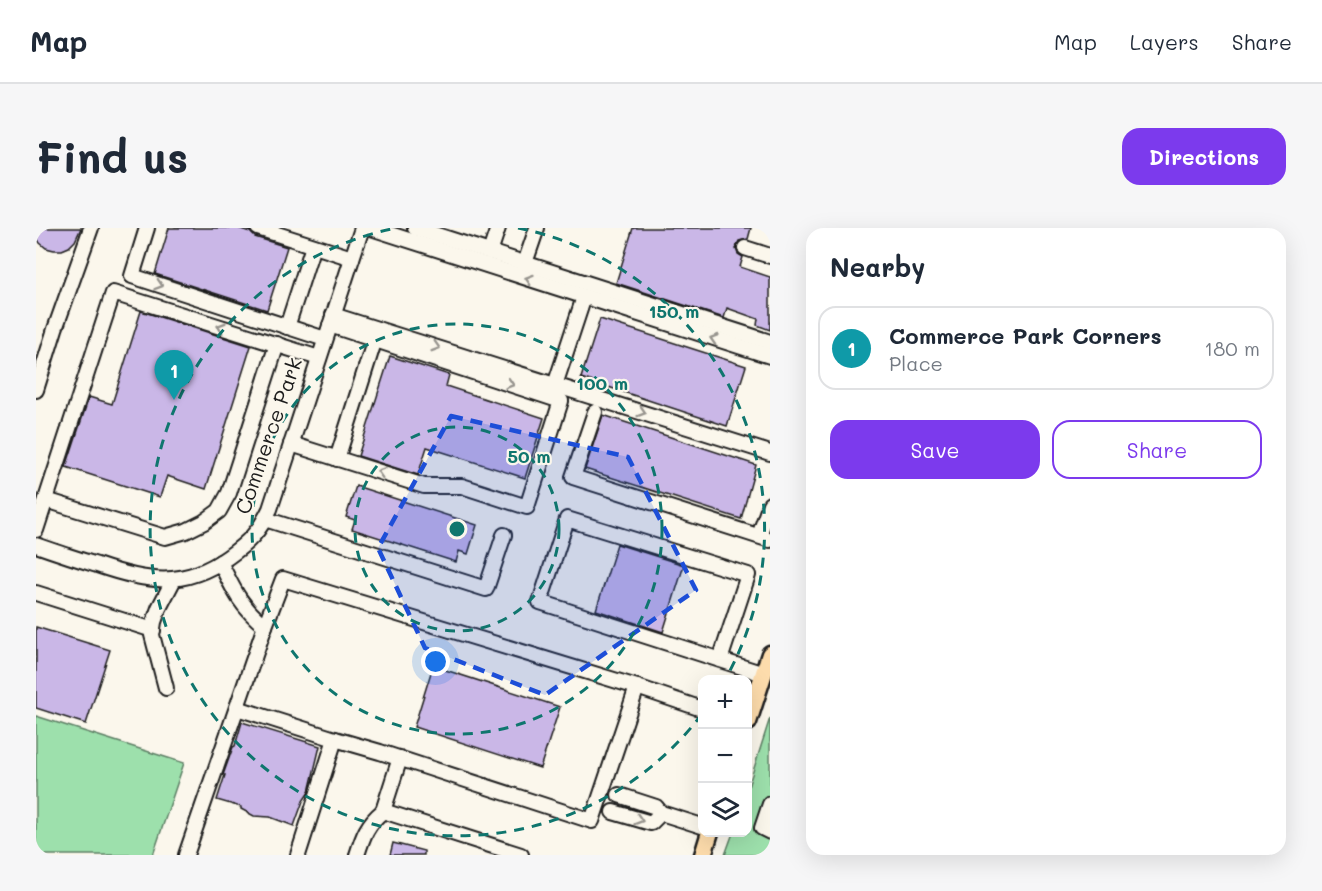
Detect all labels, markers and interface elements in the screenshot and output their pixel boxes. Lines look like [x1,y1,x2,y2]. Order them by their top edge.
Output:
text: Map [30,23,87,59]
text: Map [1054,28,1097,55]
text: Layers [1130,28,1199,55]
text: Share [1232,28,1292,55]
button: Directions [1122,128,1286,185]
text: Find us [36,129,188,184]
text: Nearby [830,250,925,284]
one-way arrow [524,273,535,286]
one-way arrow [153,278,164,290]
text: 150 m [649,299,699,323]
text: Commerce Park Corners [889,321,1162,350]
one-way arrow [216,322,227,334]
one-way arrow [709,333,720,346]
text: 1 [847,335,856,361]
text: 180 m [1204,335,1260,361]
one-way arrow [430,340,441,352]
pin: 1 [154,350,194,400]
text: Place [889,350,943,376]
street label: Commerce Park [228,354,307,518]
text: 100 m [576,371,628,395]
one-way arrow [504,377,515,389]
one-way arrow [636,405,647,418]
button: Save [830,420,1040,479]
button: Share [1052,420,1262,479]
text: 50 m [508,444,550,468]
one-way arrow [376,467,387,479]
centre of rings [447,519,467,539]
your location [421,647,450,676]
map controls [698,675,752,837]
button: + [698,675,752,729]
button: − [698,729,752,783]
button: layers [698,783,752,837]
one-way arrow [633,813,644,825]

